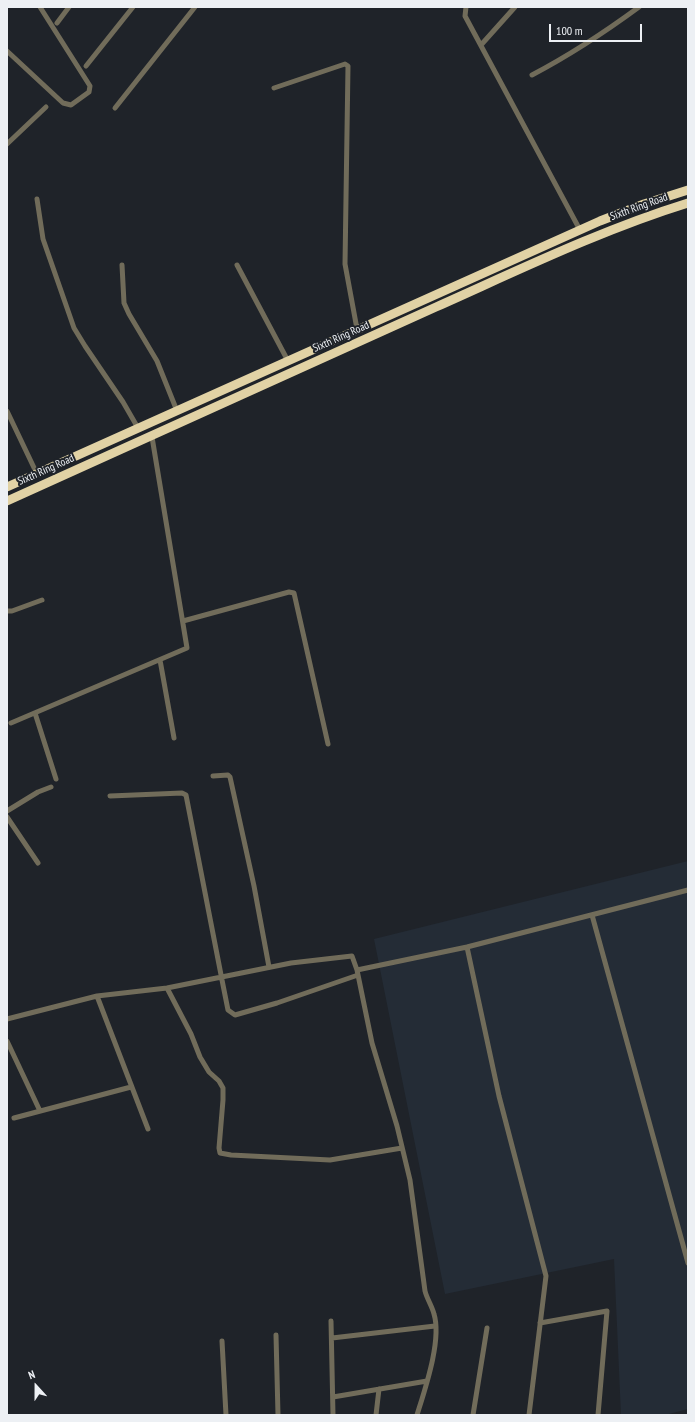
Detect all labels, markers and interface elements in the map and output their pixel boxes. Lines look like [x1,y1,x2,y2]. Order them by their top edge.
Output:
scale bar [551,16,644,42]
text: 100 m [556,23,583,38]
street label: Sixth Ring Road [608,191,670,223]
street label: Sixth Ring Road [311,319,371,355]
street label: Sixth Ring Road [16,452,76,488]
north arrow [16,1366,56,1406]
text: N [26,1367,37,1382]

